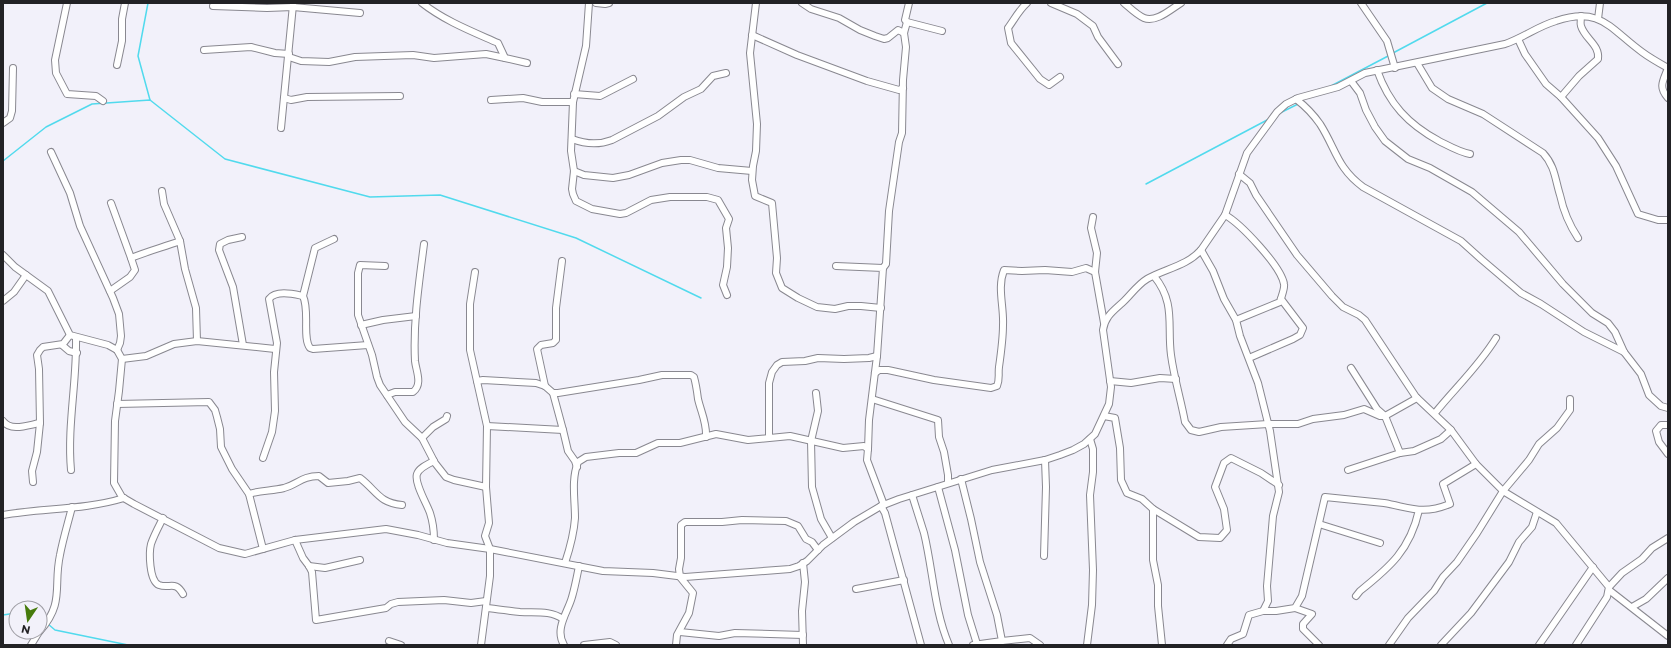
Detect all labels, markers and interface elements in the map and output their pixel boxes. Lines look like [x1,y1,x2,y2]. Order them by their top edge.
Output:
north arrow [8,600,48,640]
text: N [20,622,32,638]

